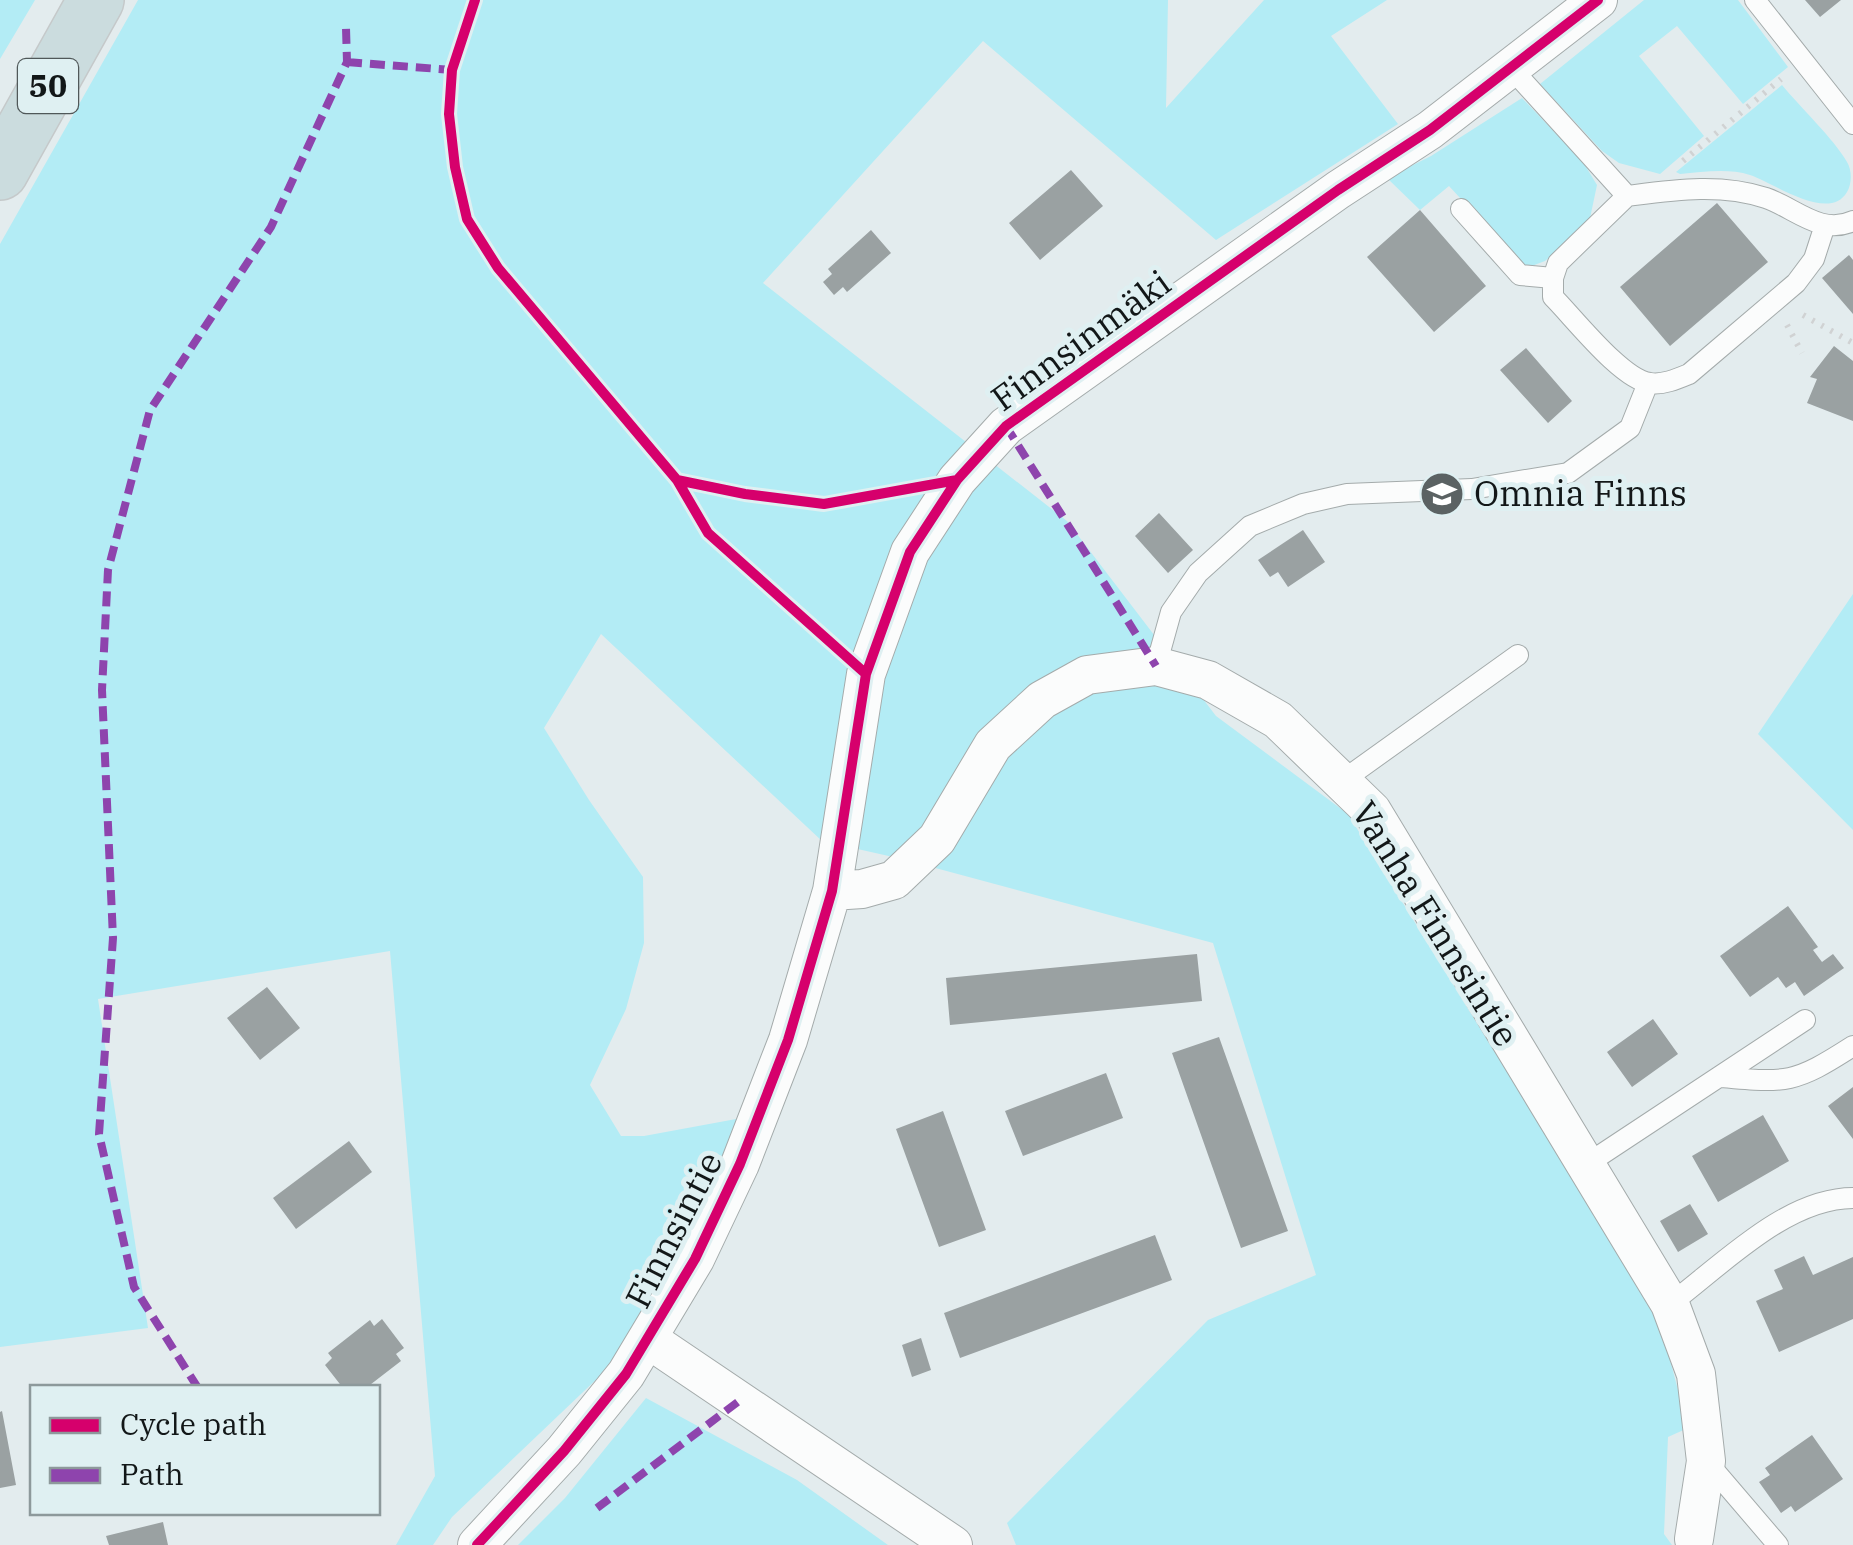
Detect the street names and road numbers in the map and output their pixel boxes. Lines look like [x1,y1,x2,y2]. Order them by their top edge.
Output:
road number: 50 [18,59,78,113]
street label: Finnsinmäki [981,260,1179,421]
street label: Vanha Finnsintie [1342,792,1530,1055]
street label: Finnsintie [614,1144,732,1315]

